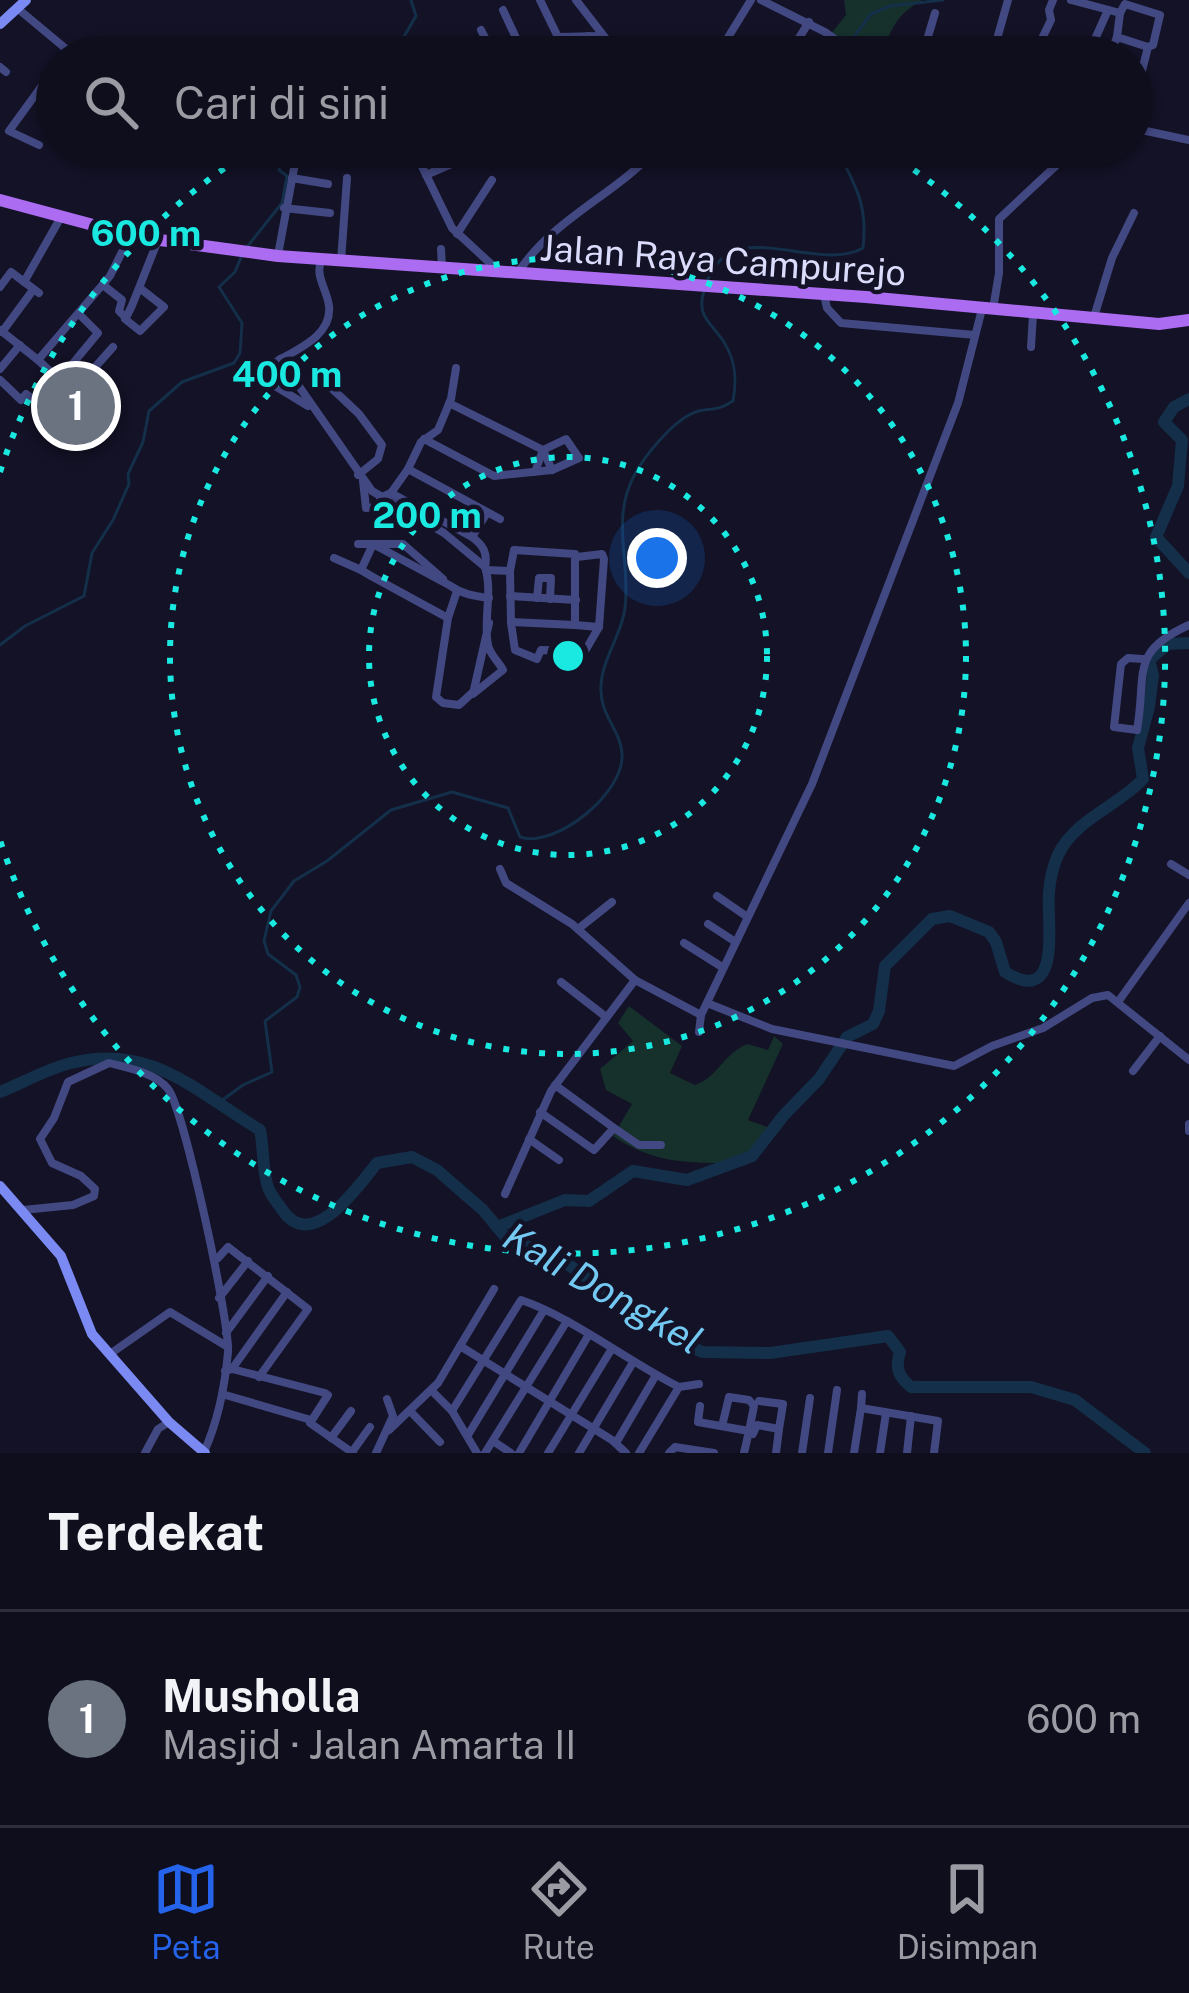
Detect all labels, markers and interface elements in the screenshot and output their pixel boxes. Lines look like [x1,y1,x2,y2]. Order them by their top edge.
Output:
search box [36,36,1153,168]
icon: search [78,69,144,135]
text: Cari di sini [174,76,389,129]
text: 600 m [91,212,201,254]
street label: Jalan Raya Campurejo [539,226,907,294]
text: 400 m [232,353,342,395]
pin: 1 [37,361,115,451]
text: 200 m [372,494,482,536]
your location [627,528,687,588]
centre of rings [547,635,589,677]
water label: Kali Dongkel [496,1213,710,1363]
text: Terdekat [48,1502,264,1561]
text: Musholla [162,1669,361,1722]
text: 1 [79,1696,95,1742]
text: 600 m [1026,1696,1141,1742]
text: Masjid · Jalan Amarta II [162,1722,576,1768]
tab: Peta [151,1856,221,1966]
tab: Rute [522,1856,595,1966]
tab: Disimpan [897,1856,1038,1966]

